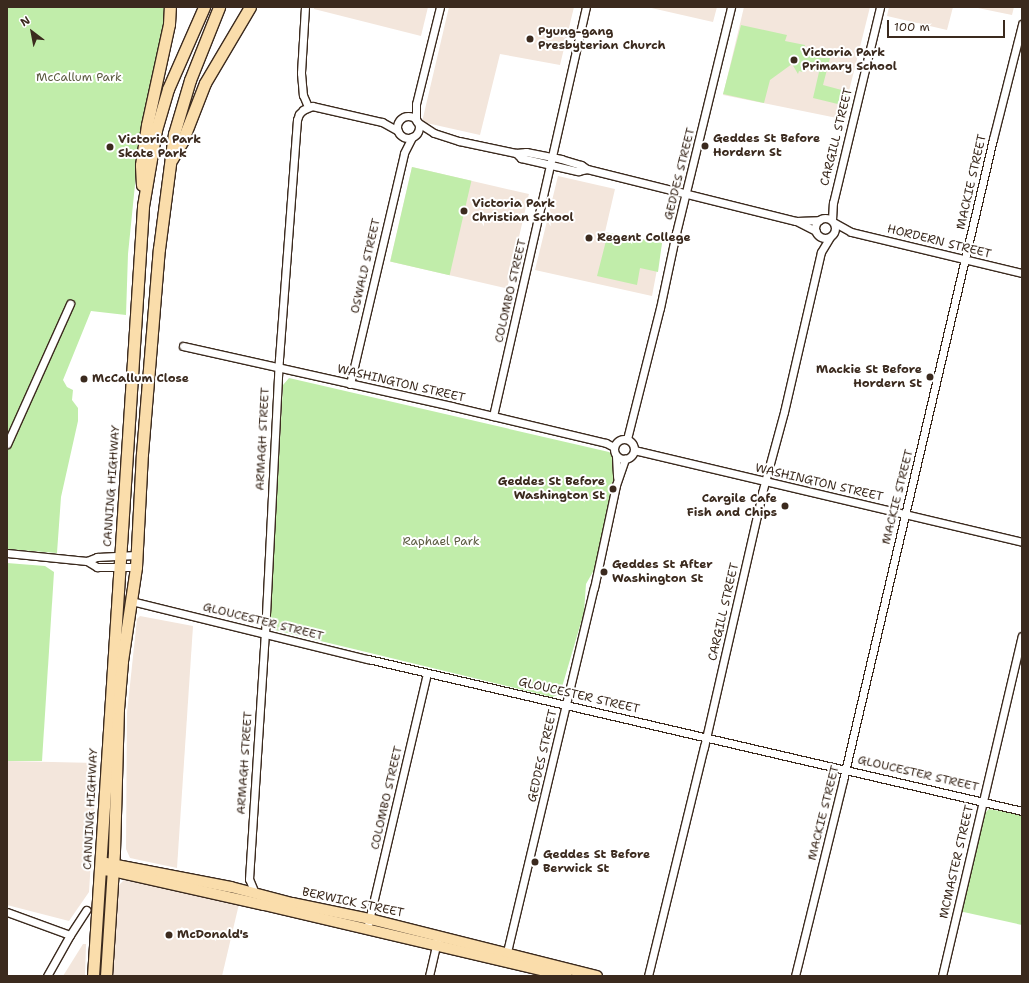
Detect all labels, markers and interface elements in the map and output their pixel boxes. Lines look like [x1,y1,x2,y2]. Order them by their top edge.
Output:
north arrow [12,12,52,52]
scale bar [889,12,1007,38]
text: N [18,13,33,30]
text: 100 m [894,19,930,35]
place label: Pyung-gang Presbyterian Church [538,25,665,53]
marker: Pyung-gang Presbyterian Church [525,34,535,44]
place label: Victoria Park Primary School [802,46,897,74]
marker: Victoria Park Primary School [789,55,799,65]
park label: McCallum Park [36,71,122,85]
street label: CARGILL STREET [818,87,856,187]
street label: GEDDES STREET [662,126,698,222]
place label: Geddes St Before Hordern St [713,132,820,160]
place label: Victoria Park Skate Park [118,133,201,161]
street label: MACKIE STREET [954,133,990,231]
marker: Geddes St Before Hordern St [700,141,710,151]
marker: Victoria Park Skate Park [105,142,115,152]
place label: Victoria Park Christian School [472,197,574,225]
marker: Victoria Park Christian School [459,206,469,216]
street label: OSWALD STREET [348,217,384,315]
street label: HORDERN STREET [885,222,993,262]
place label: Regent College [597,231,691,245]
marker: Regent College [584,233,594,243]
street label: COLOMBO STREET [492,238,530,344]
street label: WASHINGTON STREET [336,362,466,406]
place label: Mackie St Before Hordern St [816,363,922,391]
place label: McCallum Close [92,372,189,386]
marker: Mackie St Before Hordern St [925,372,935,382]
marker: McCallum Close [79,374,89,384]
street label: ARMAGH STREET [253,387,273,491]
street label: CANNING HIGHWAY [101,425,123,547]
street label: MACKIE STREET [879,448,917,546]
street label: WASHINGTON STREET [754,461,884,505]
place label: Geddes St Before Washington St [498,475,605,503]
marker: Geddes St Before Washington St [608,484,618,494]
place label: Cargile Cafe Fish and Chips [687,492,777,520]
marker: Cargile Cafe Fish and Chips [780,501,790,511]
park label: Raphael Park [402,535,480,549]
place label: Geddes St After Washington St [612,558,713,586]
street label: CARGILL STREET [706,561,742,663]
marker: Geddes St After Washington St [599,567,609,577]
street label: GLOUCESTER STREET [201,600,325,644]
street label: GLOUCESTER STREET [517,675,641,717]
street label: GEDDES STREET [525,708,561,804]
street label: ARMAGH STREET [234,711,256,815]
street label: COLOMBO STREET [368,745,406,851]
street label: CANNING HIGHWAY [81,748,101,870]
street label: GLOUCESTER STREET [856,753,980,795]
street label: MACKIE STREET [805,764,843,862]
street label: MCMASTER STREET [937,804,977,920]
place label: Geddes St Before Berwick St [543,848,650,876]
marker: Geddes St Before Berwick St [530,857,540,867]
street label: BERWICK STREET [301,885,405,921]
place label: McDonald's [177,928,249,942]
marker: McDonald's [164,930,174,940]

